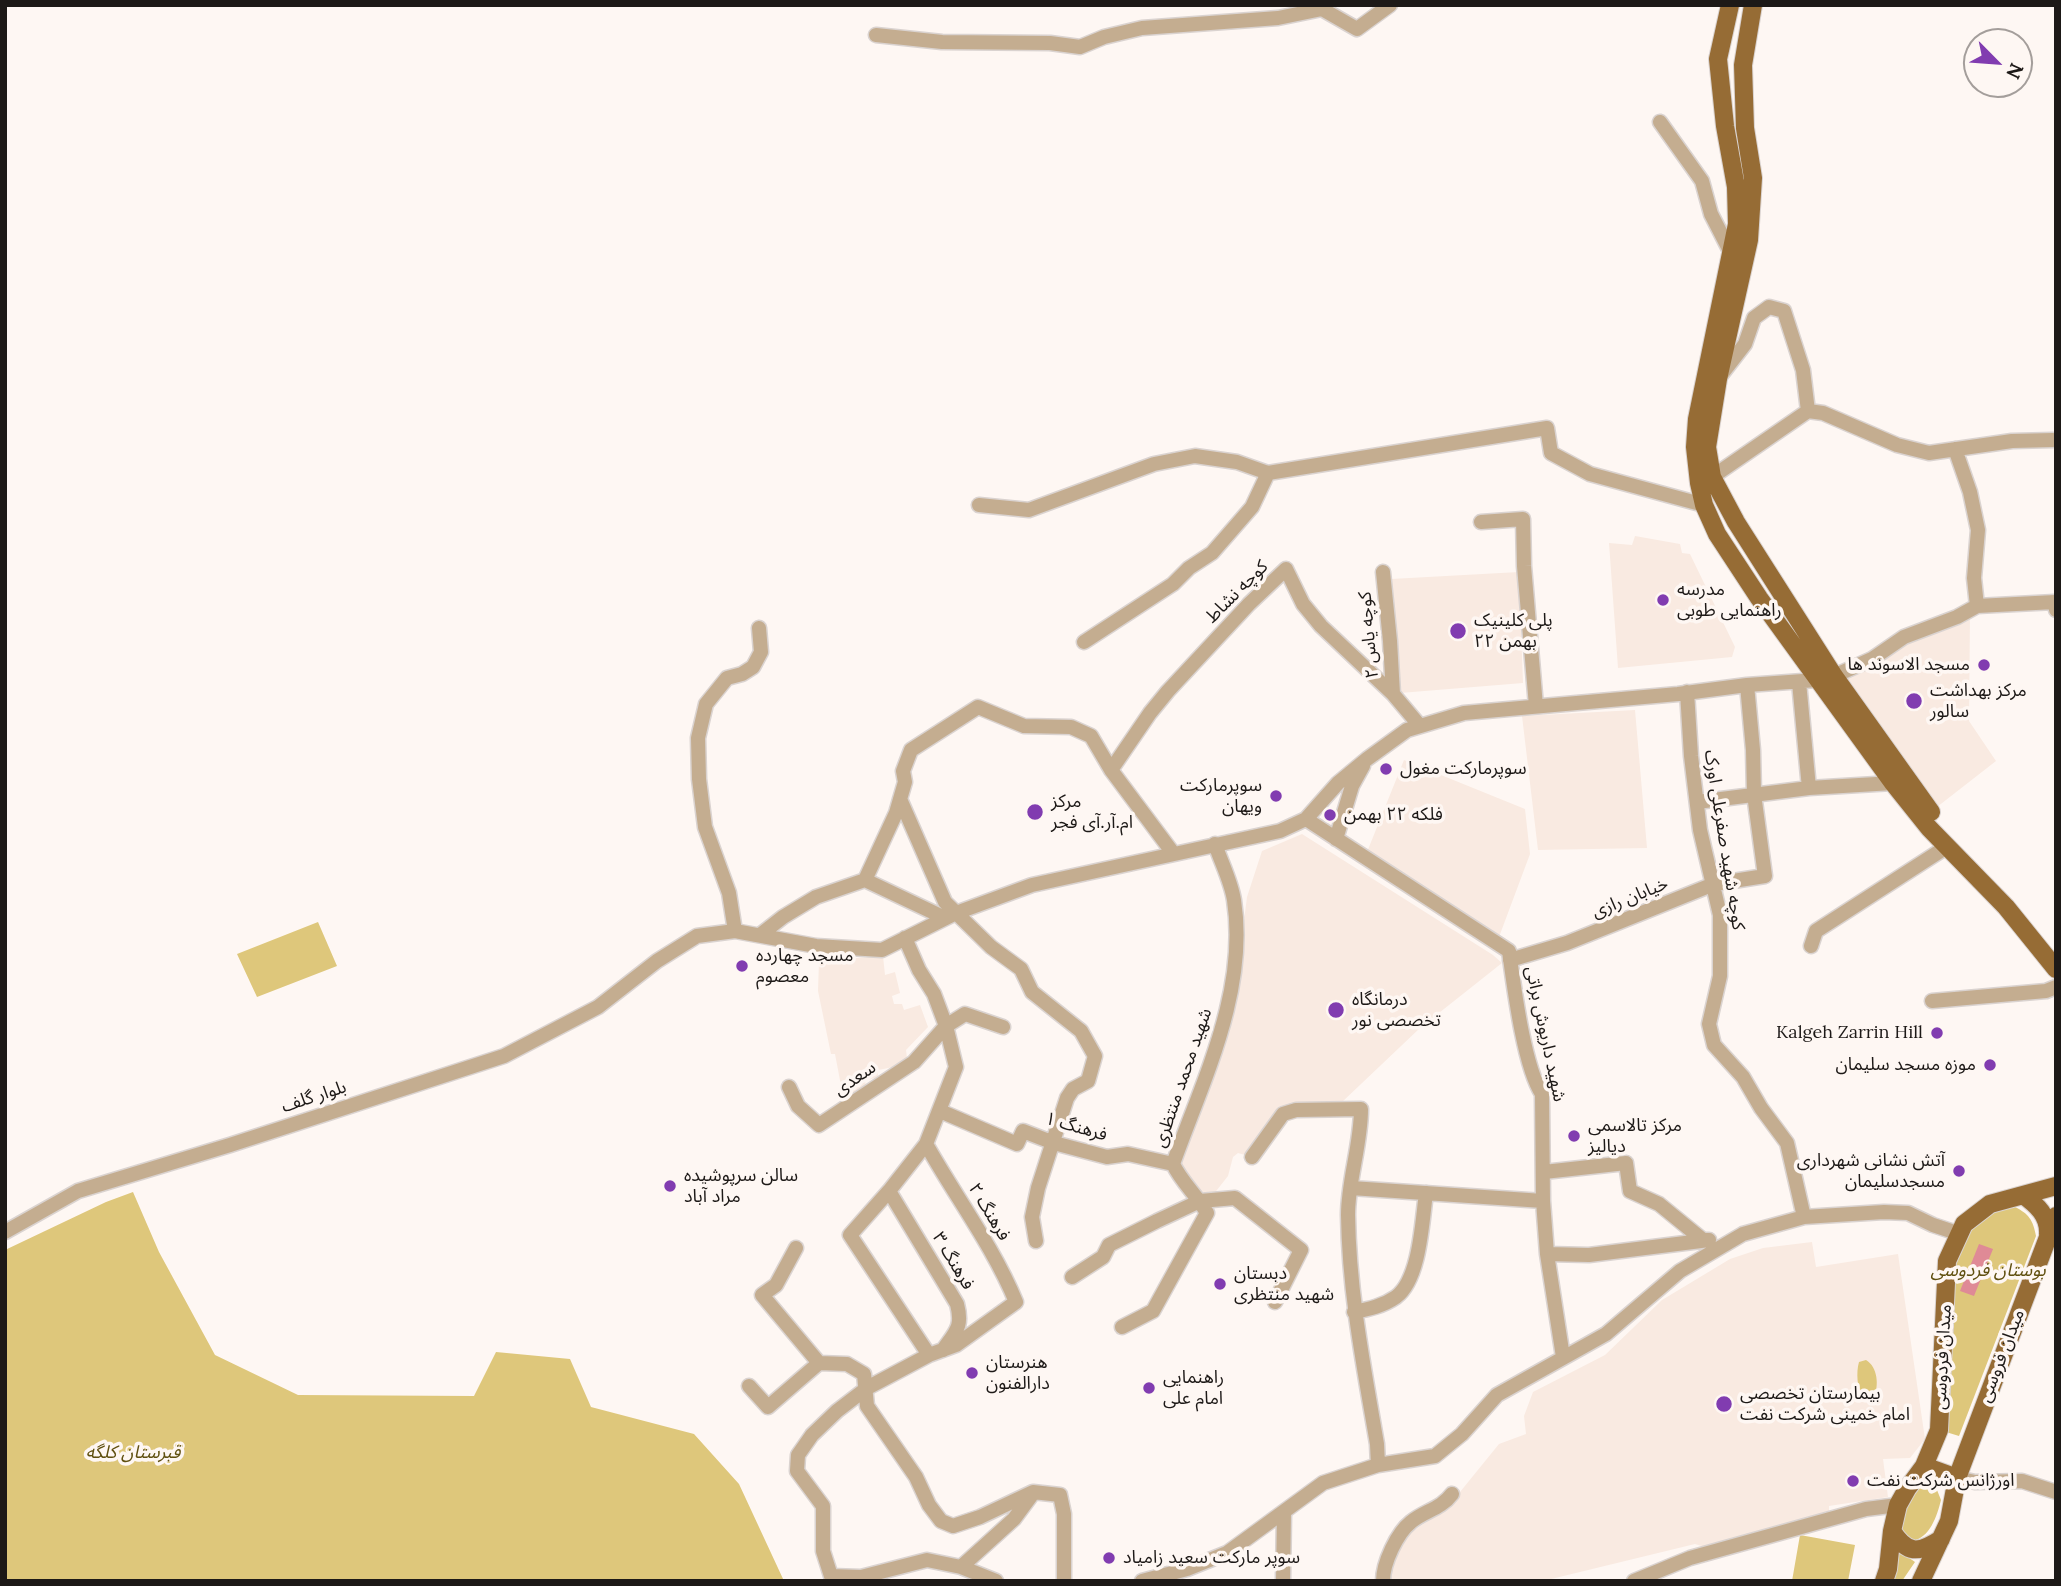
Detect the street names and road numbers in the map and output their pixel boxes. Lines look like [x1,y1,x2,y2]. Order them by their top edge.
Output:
street label: کوچه نشاط [1201,556,1273,628]
street label: کوچه یاس ۲ [1354,591,1384,679]
street label: کوچه شهید صفرعلی اورک [1699,748,1749,932]
street label: خیابان رازی [1589,873,1671,923]
street label: شهید داریوش براتی [1520,964,1570,1104]
street label: شهید محمد منتظری [1149,1006,1217,1150]
street label: سعدی [830,1057,880,1101]
street label: بلوار گلف [279,1076,349,1118]
street label: فرهنگ ۱ [1042,1108,1110,1146]
street label: فرهنگ ۲ [963,1179,1015,1245]
street label: فرهنگ ۳ [927,1228,979,1294]
street label: میدان فردوسی [1929,1304,1957,1410]
street label: میدان فروسی [1974,1307,2030,1405]

